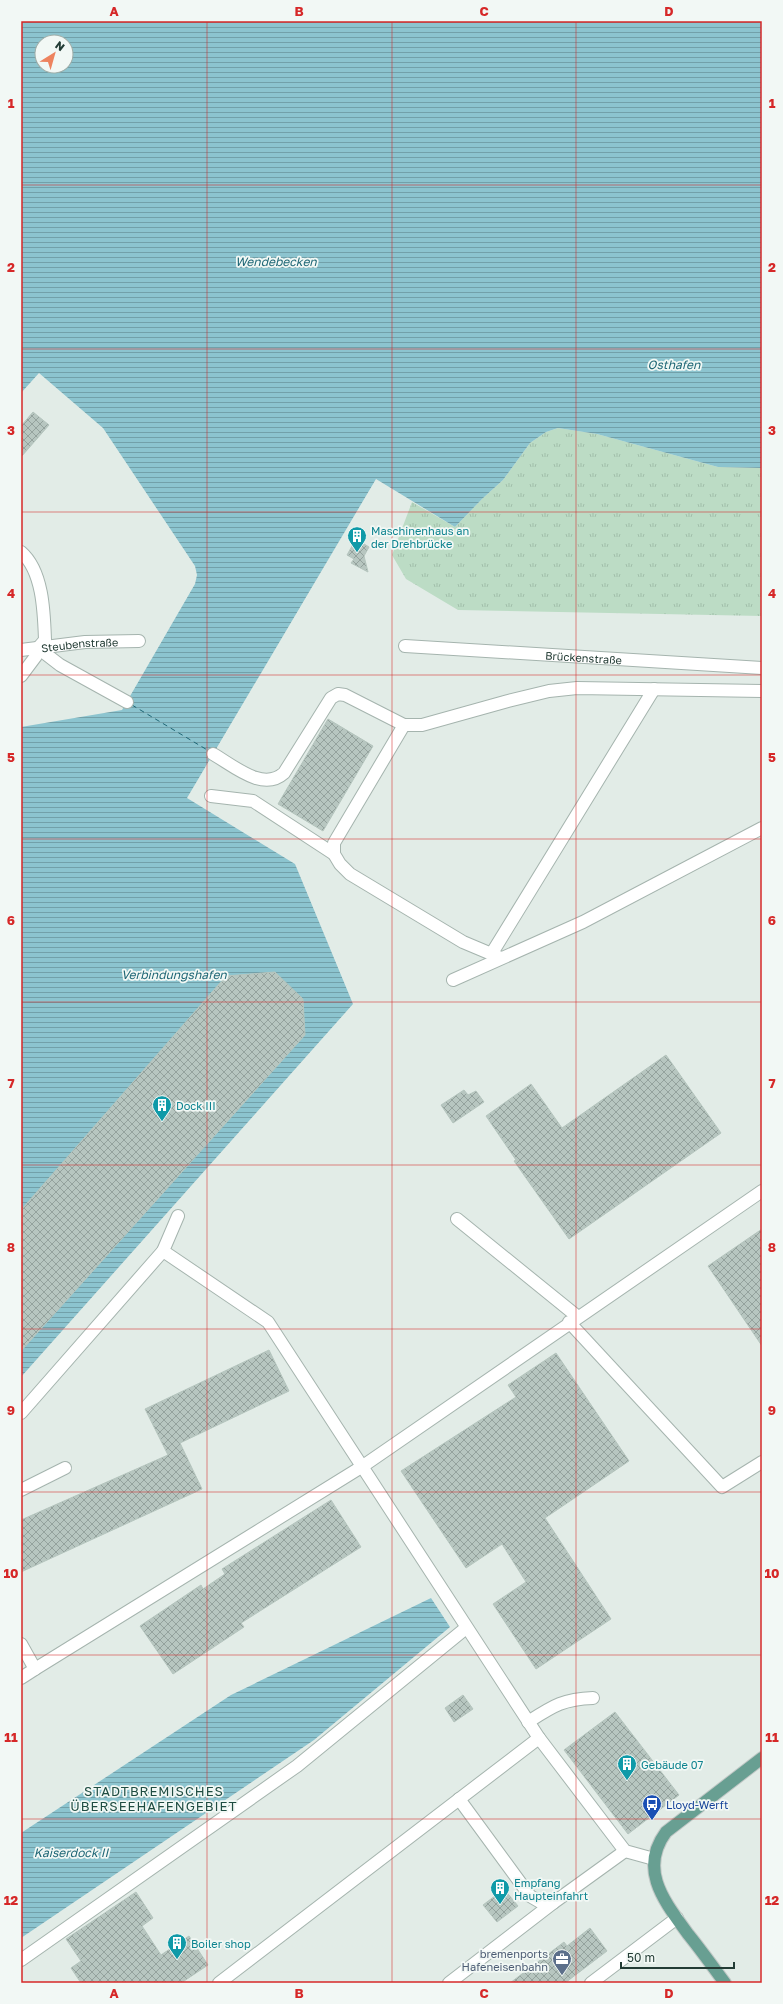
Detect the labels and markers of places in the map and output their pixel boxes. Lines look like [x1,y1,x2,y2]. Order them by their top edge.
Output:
place label: Maschinenhaus an der Drehbrücke [371,524,469,550]
building icon: Maschinenhaus an der Drehbrücke [346,525,368,553]
building icon: Dock III [151,1094,173,1122]
place label: Dock III [176,1099,216,1112]
building icon: Gebäude 07 [616,1753,638,1781]
place label: Gebäude 07 [641,1758,703,1771]
bus stop icon: Lloyd-Werft [641,1793,663,1821]
place label: Lloyd-Werft [666,1798,728,1811]
place label: Empfang Haupteinfahrt [514,1876,588,1902]
building icon: Empfang Haupteinfahrt [489,1877,511,1905]
building icon: Boiler shop [166,1932,188,1960]
place label: Boiler shop [191,1937,251,1950]
place label: bremenports Hafeneisenbahn [462,1947,548,1973]
office icon: bremenports Hafeneisenbahn [551,1948,573,1976]

